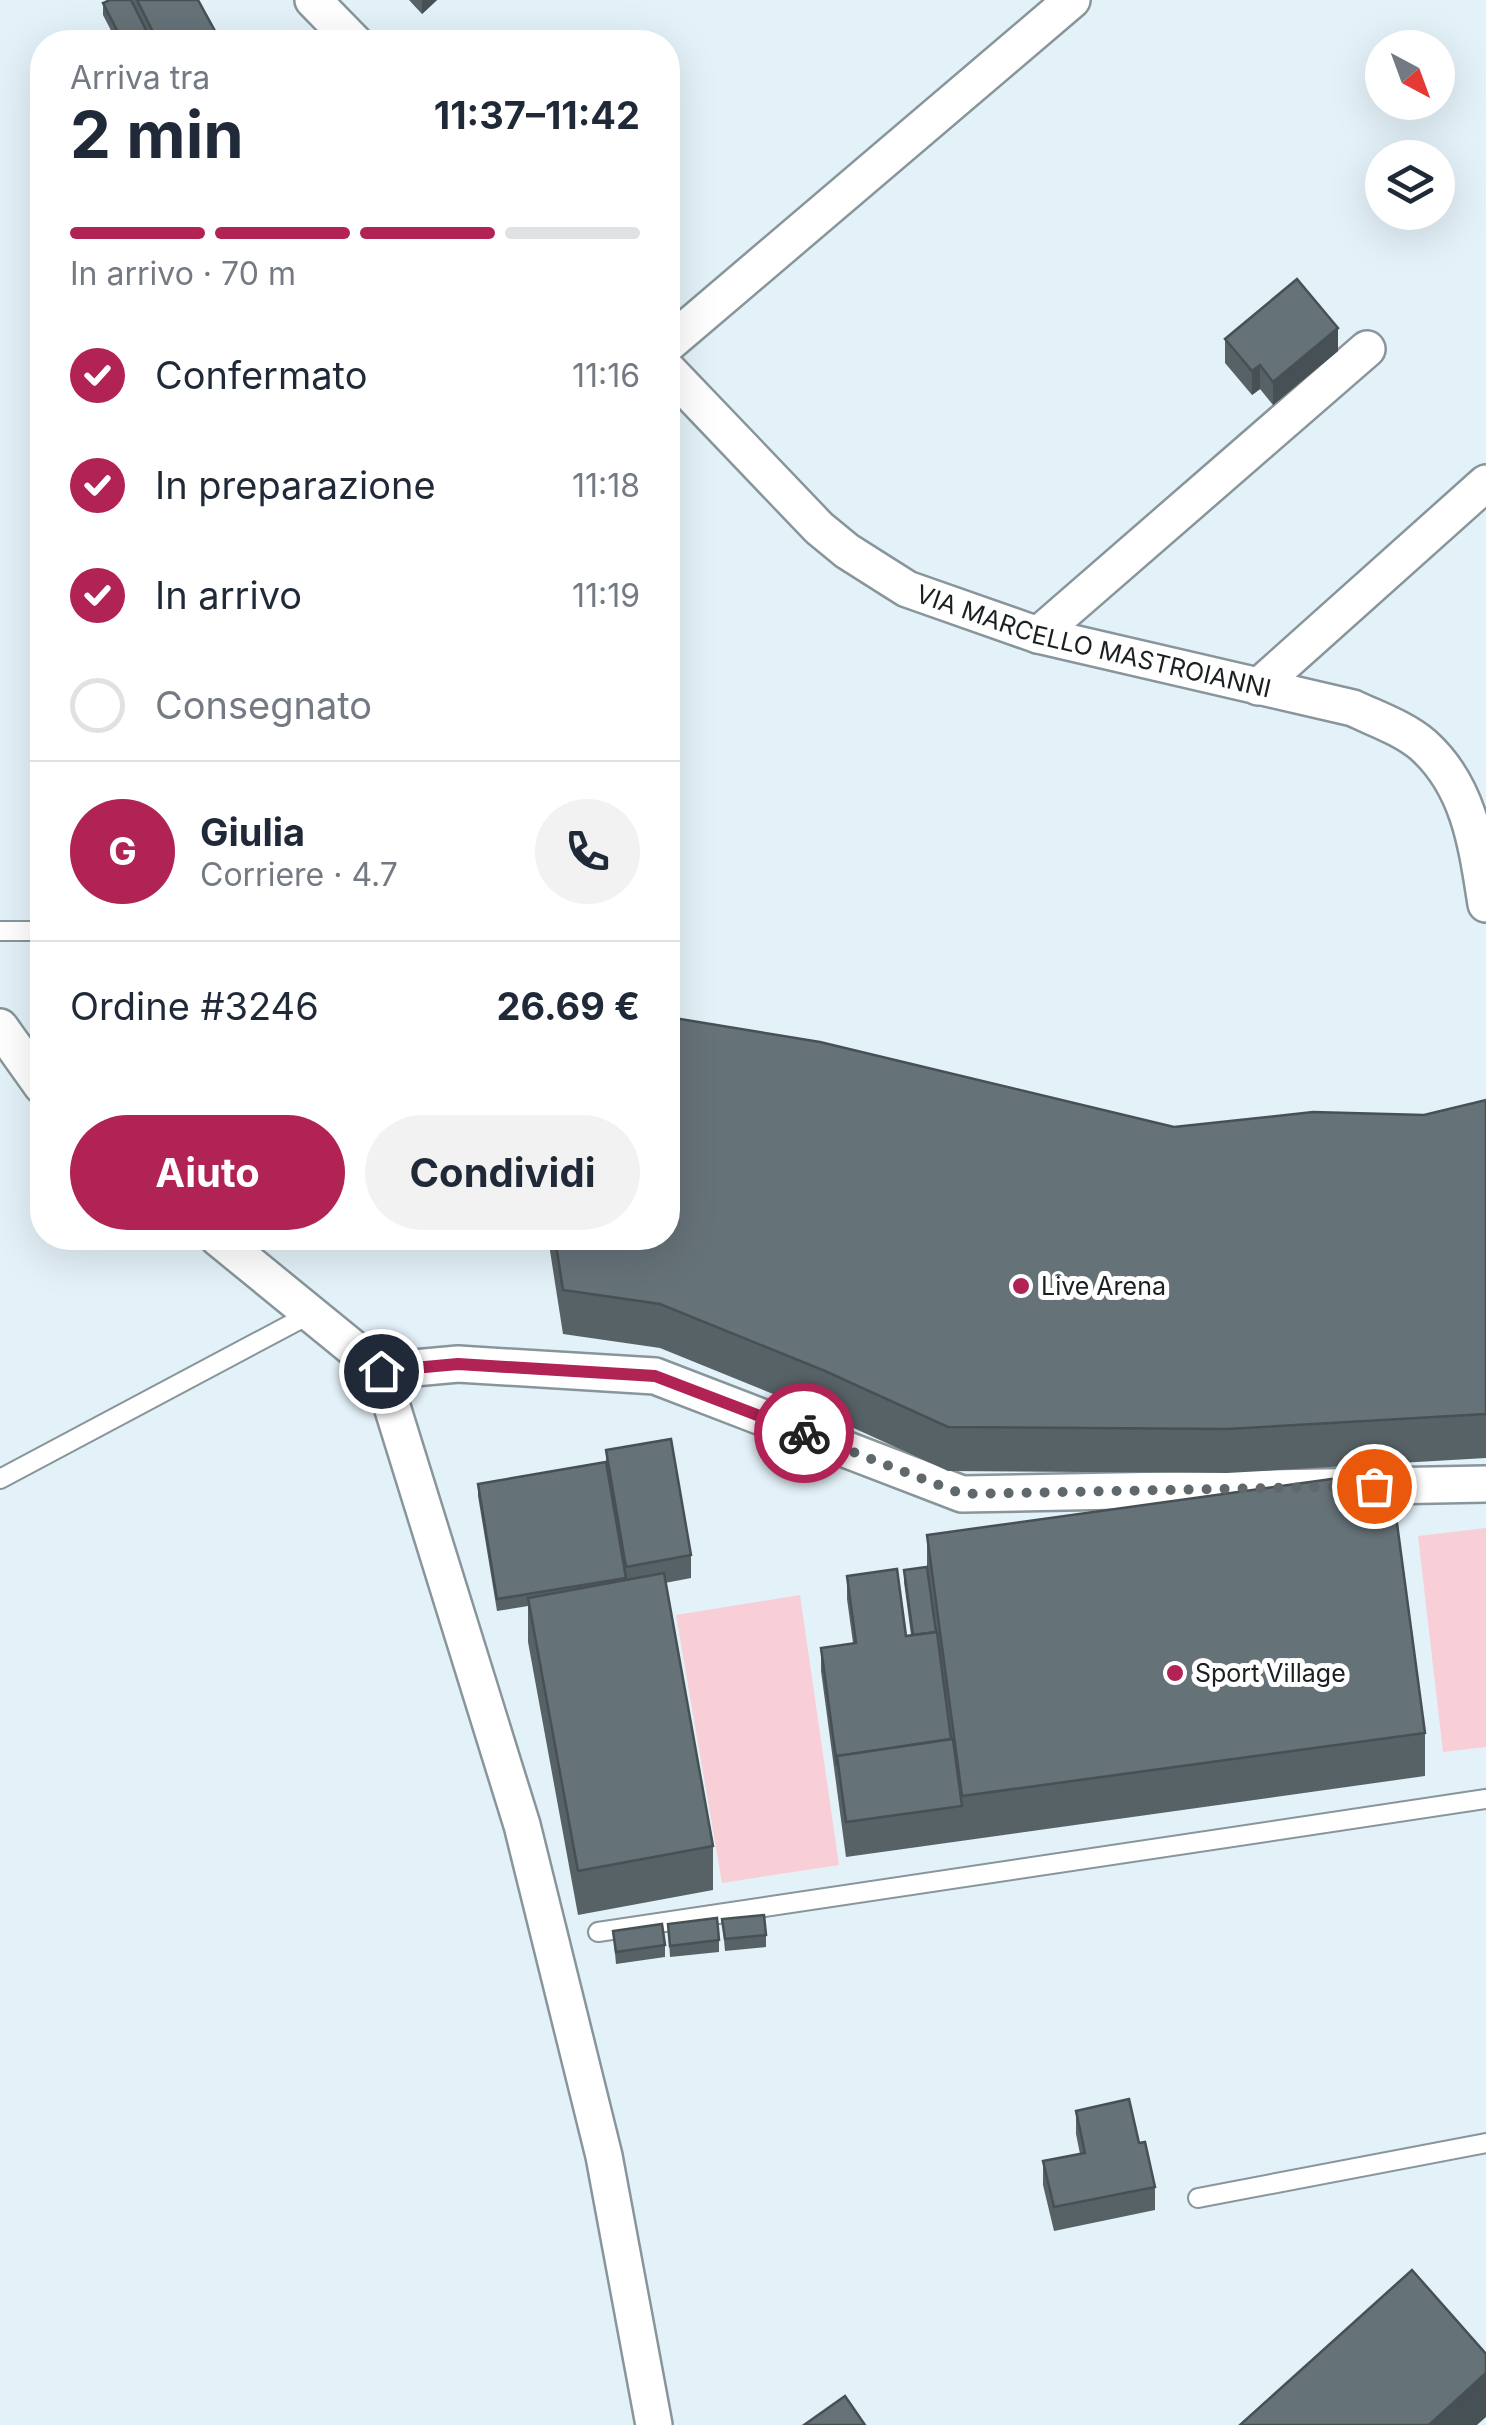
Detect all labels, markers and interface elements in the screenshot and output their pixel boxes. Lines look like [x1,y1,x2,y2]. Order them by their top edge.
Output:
north arrow [1365,30,1455,120]
map controls [1365,30,1455,230]
text: Arriva tra [70,58,210,97]
text: 11:37–11:42 [434,92,640,138]
text: 2 min [70,95,244,174]
button: layers [1365,140,1455,230]
text: In arrivo · 70 m [70,254,296,293]
icon: check [70,348,125,403]
text: Confermato [155,352,367,398]
text: 11:16 [572,356,640,395]
icon: check [70,458,125,513]
text: In preparazione [155,462,436,508]
text: 11:18 [572,466,640,505]
icon: check [70,568,125,623]
text: In arrivo [155,572,302,618]
text: 11:19 [572,576,640,615]
street label: VIA MARCELLO MASTROIANNI [912,578,1274,704]
text: Consegnato [155,682,372,728]
button: phone [535,799,640,904]
text: Giulia [200,809,305,855]
text: G [108,828,137,874]
text: Corriere · 4.7 [200,855,398,894]
text: Ordine #3246 [70,983,319,1029]
text: 26.69 € [497,983,640,1029]
button: Aiuto [70,1115,345,1230]
button: Condividi [365,1115,640,1230]
place label: Live Arena [1041,1271,1166,1301]
marker: Live Arena [1010,1275,1032,1297]
pin [339,1329,424,1414]
icon: home [354,1344,409,1399]
courier [754,1383,854,1483]
icon: bike [777,1406,832,1461]
pin [1332,1444,1417,1529]
icon: bag [1347,1459,1402,1514]
place label: Sport Village [1195,1658,1346,1688]
marker: Sport Village [1164,1662,1186,1684]

